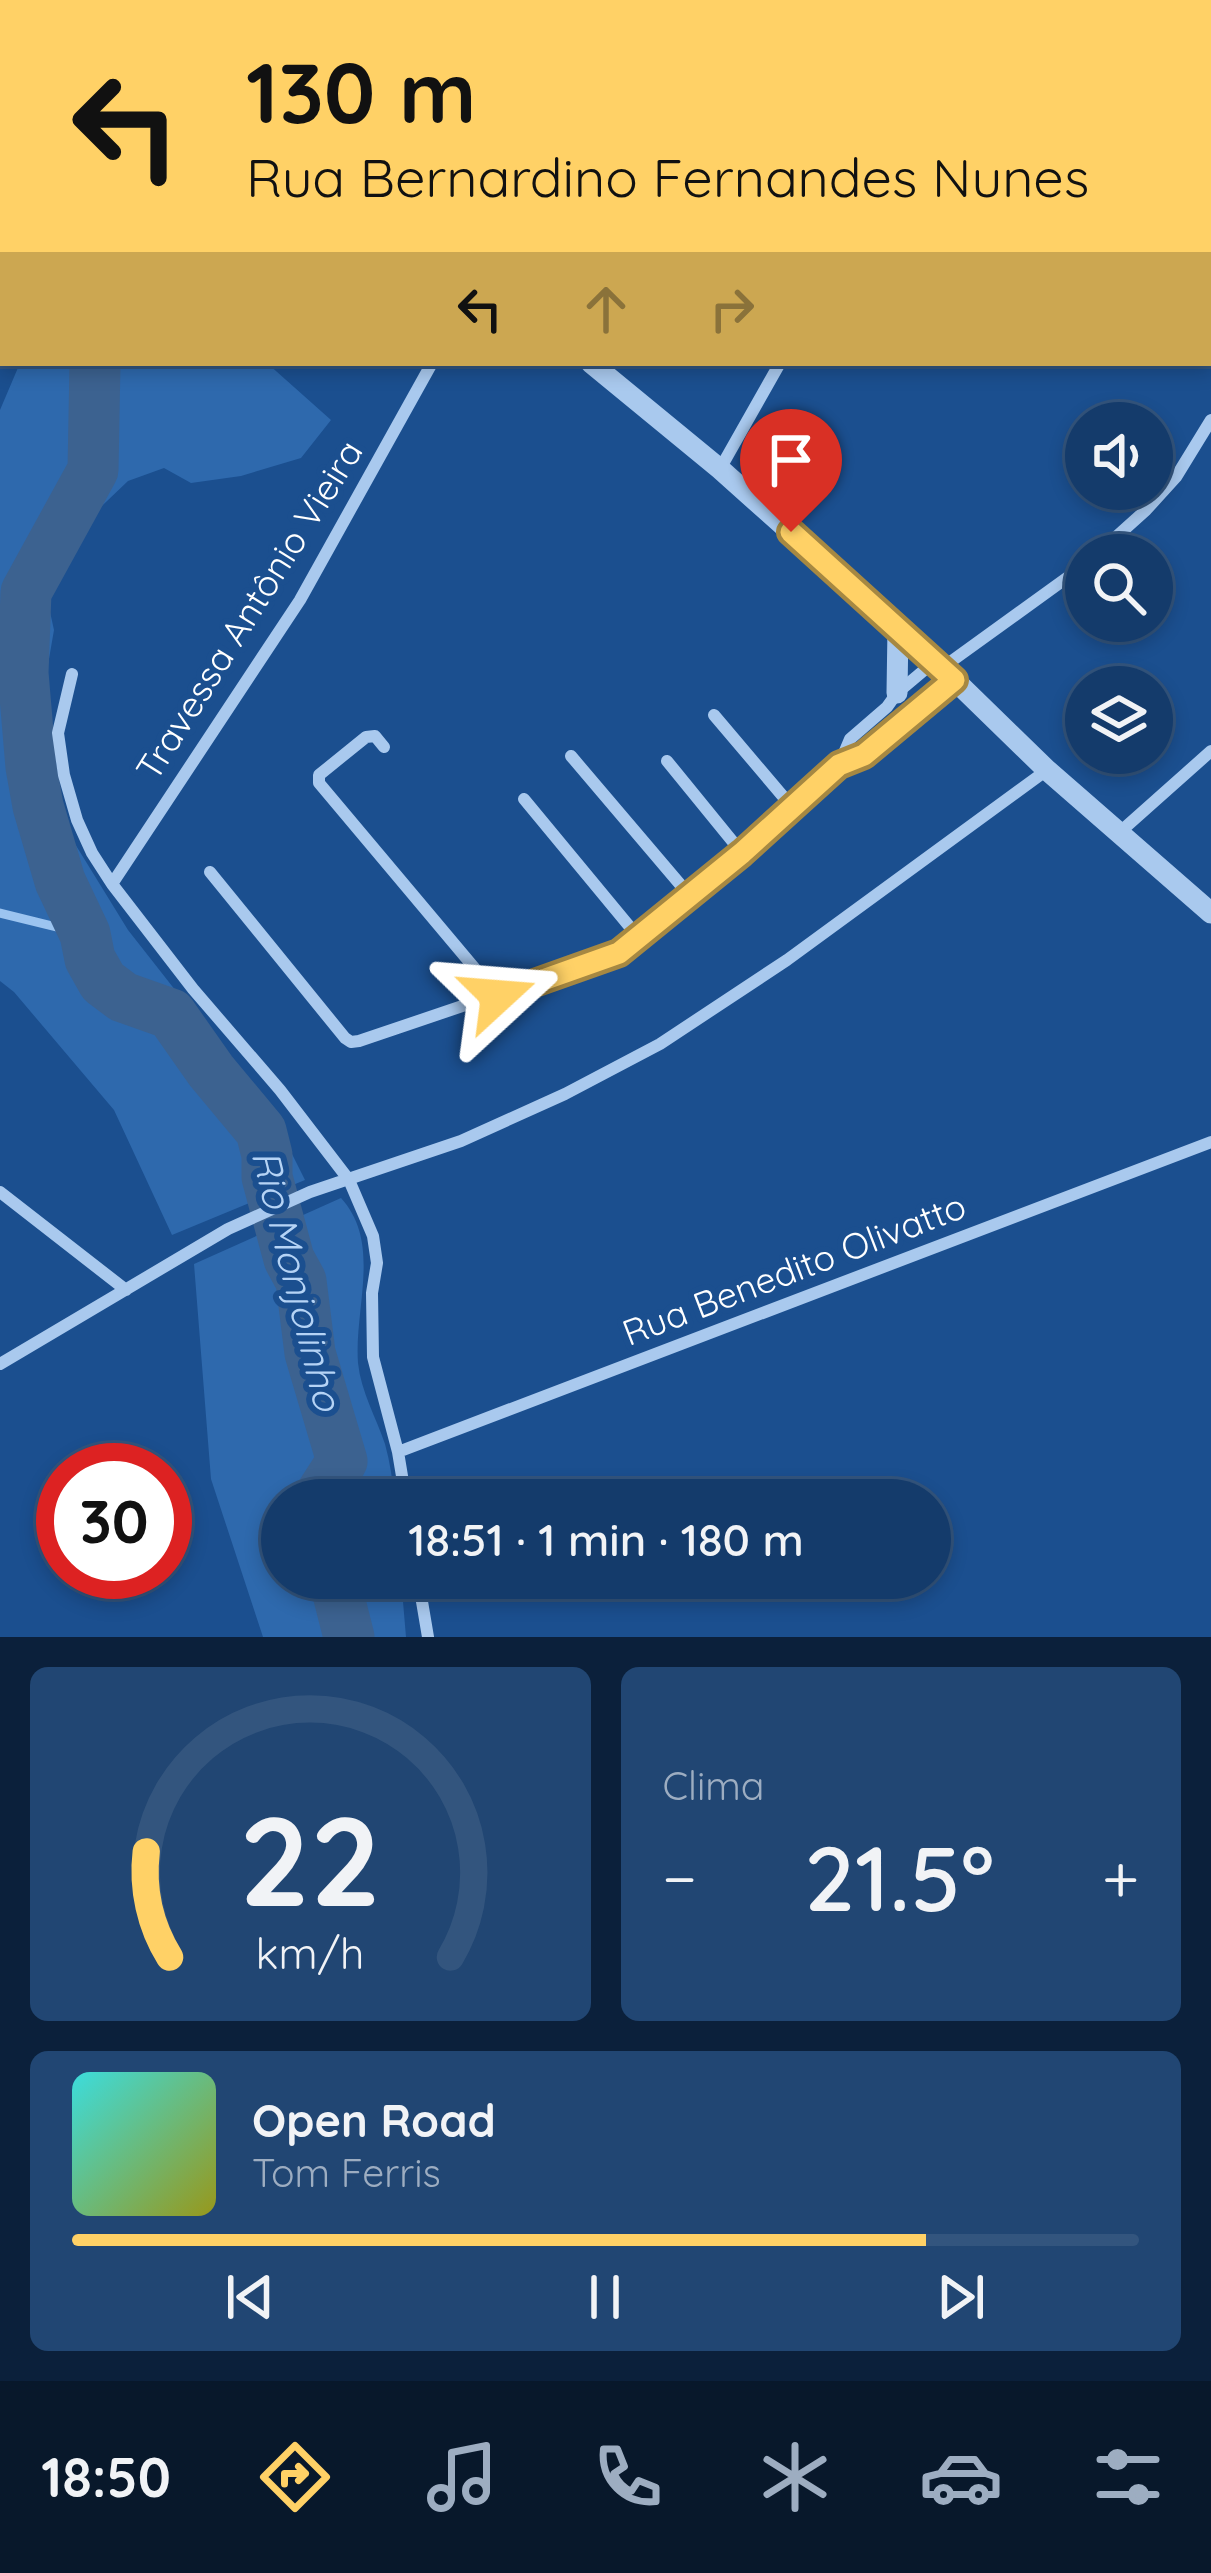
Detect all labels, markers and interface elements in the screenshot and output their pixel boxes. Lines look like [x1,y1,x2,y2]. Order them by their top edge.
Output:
text: 130 m [246,39,476,144]
icon: left [48,48,204,204]
text: Rua Bernardino Fernandes Nunes [246,143,1089,211]
icon: left [447,276,513,342]
icon: ahead [573,276,639,342]
icon: right [699,276,765,342]
map controls [1065,402,1173,774]
button: sound [1065,402,1173,510]
pin [740,409,842,532]
icon: arrive [758,427,824,493]
street label: Travessa Antônio Vieira [126,431,372,788]
button: search [1065,534,1173,642]
button: layers [1065,666,1173,774]
position arrow [435,933,561,1059]
water label: Rio Monjolinho [241,1145,354,1417]
street label: Rua Benedito Olivatto [616,1182,972,1355]
speed limit sign: 30 [36,1443,192,1599]
text: 18:51 · 1 min · 180 m [408,1511,804,1567]
text: Clima [663,1761,765,1810]
text: 22 [239,1781,381,1937]
text: 21.5° [804,1821,994,1934]
text: − [663,1836,697,1919]
text: + [1102,1836,1139,1919]
text: km/h [256,1926,365,1980]
text: Open Road [252,2092,496,2148]
text: Tom Ferris [252,2148,441,2197]
icon: previous [217,2264,283,2330]
icon: pause [572,2264,638,2330]
icon: next [928,2264,994,2330]
icon: directions [253,2435,337,2519]
icon: music [420,2435,504,2519]
icon: phone [586,2435,670,2519]
icon: climate [753,2435,837,2519]
icon: car [919,2435,1003,2519]
icon: filters [1086,2435,1170,2519]
text: 18:50 [41,2443,171,2511]

